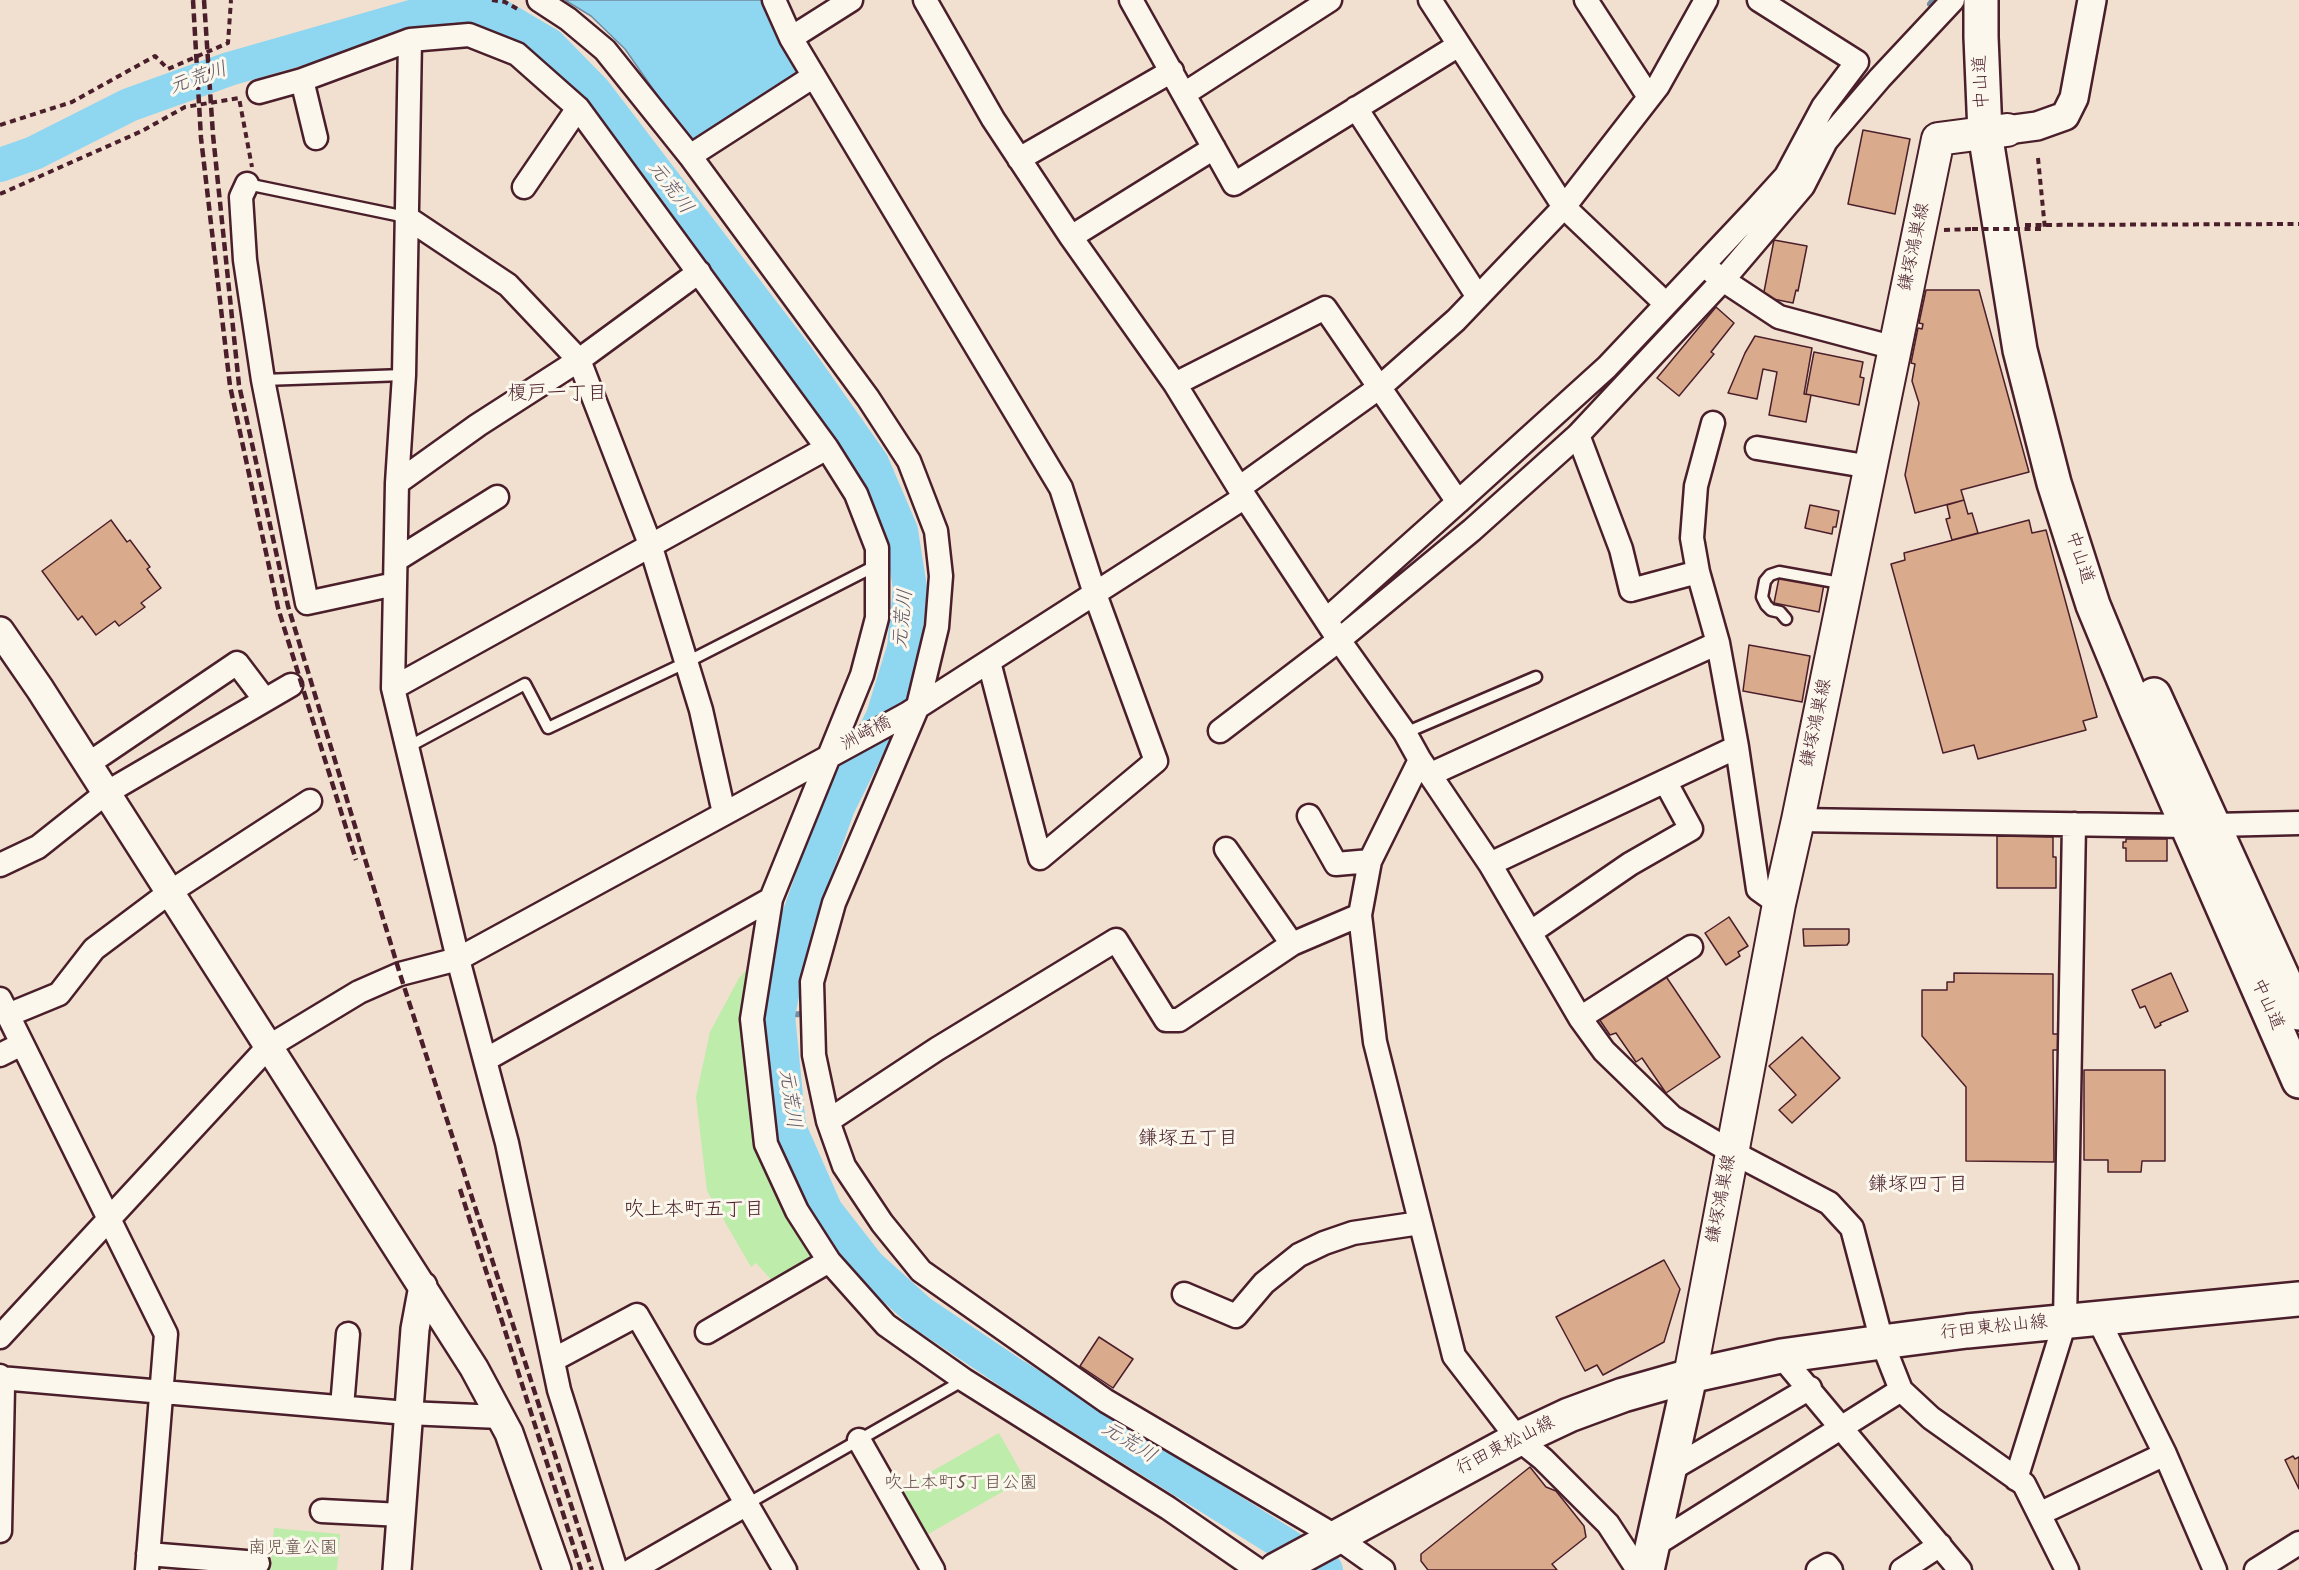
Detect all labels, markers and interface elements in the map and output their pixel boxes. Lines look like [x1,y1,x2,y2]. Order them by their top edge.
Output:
street label: 中山道 [1971,54,1995,110]
water label: 元荒川 [167,59,231,101]
water label: 元荒川 [641,158,697,220]
street label: 鎌塚鴻巣線 [1896,201,1936,293]
district label: 榎戸一丁目 [507,384,607,408]
street label: 中山道 [2059,529,2097,587]
water label: 元荒川 [890,588,920,650]
street label: 鎌塚鴻巣線 [1798,677,1838,769]
street label: 洲崎橋 [838,713,896,757]
street label: 中山道 [2245,976,2287,1034]
water label: 元荒川 [772,1068,804,1130]
district label: 鎌塚五丁目 [1138,1129,1238,1153]
street label: 鎌塚鴻巣線 [1704,1153,1742,1245]
district label: 鎌塚四丁目 [1868,1175,1968,1199]
district label: 吹上本町五丁目 [624,1200,764,1224]
street label: 行田東松山線 [1939,1313,2049,1345]
street label: 行田東松山線 [1453,1413,1559,1481]
water label: 元荒川 [1096,1418,1160,1470]
park label: 吹上本町5丁目公園 [884,1474,1038,1496]
park label: 南児童公園 [248,1539,338,1561]

